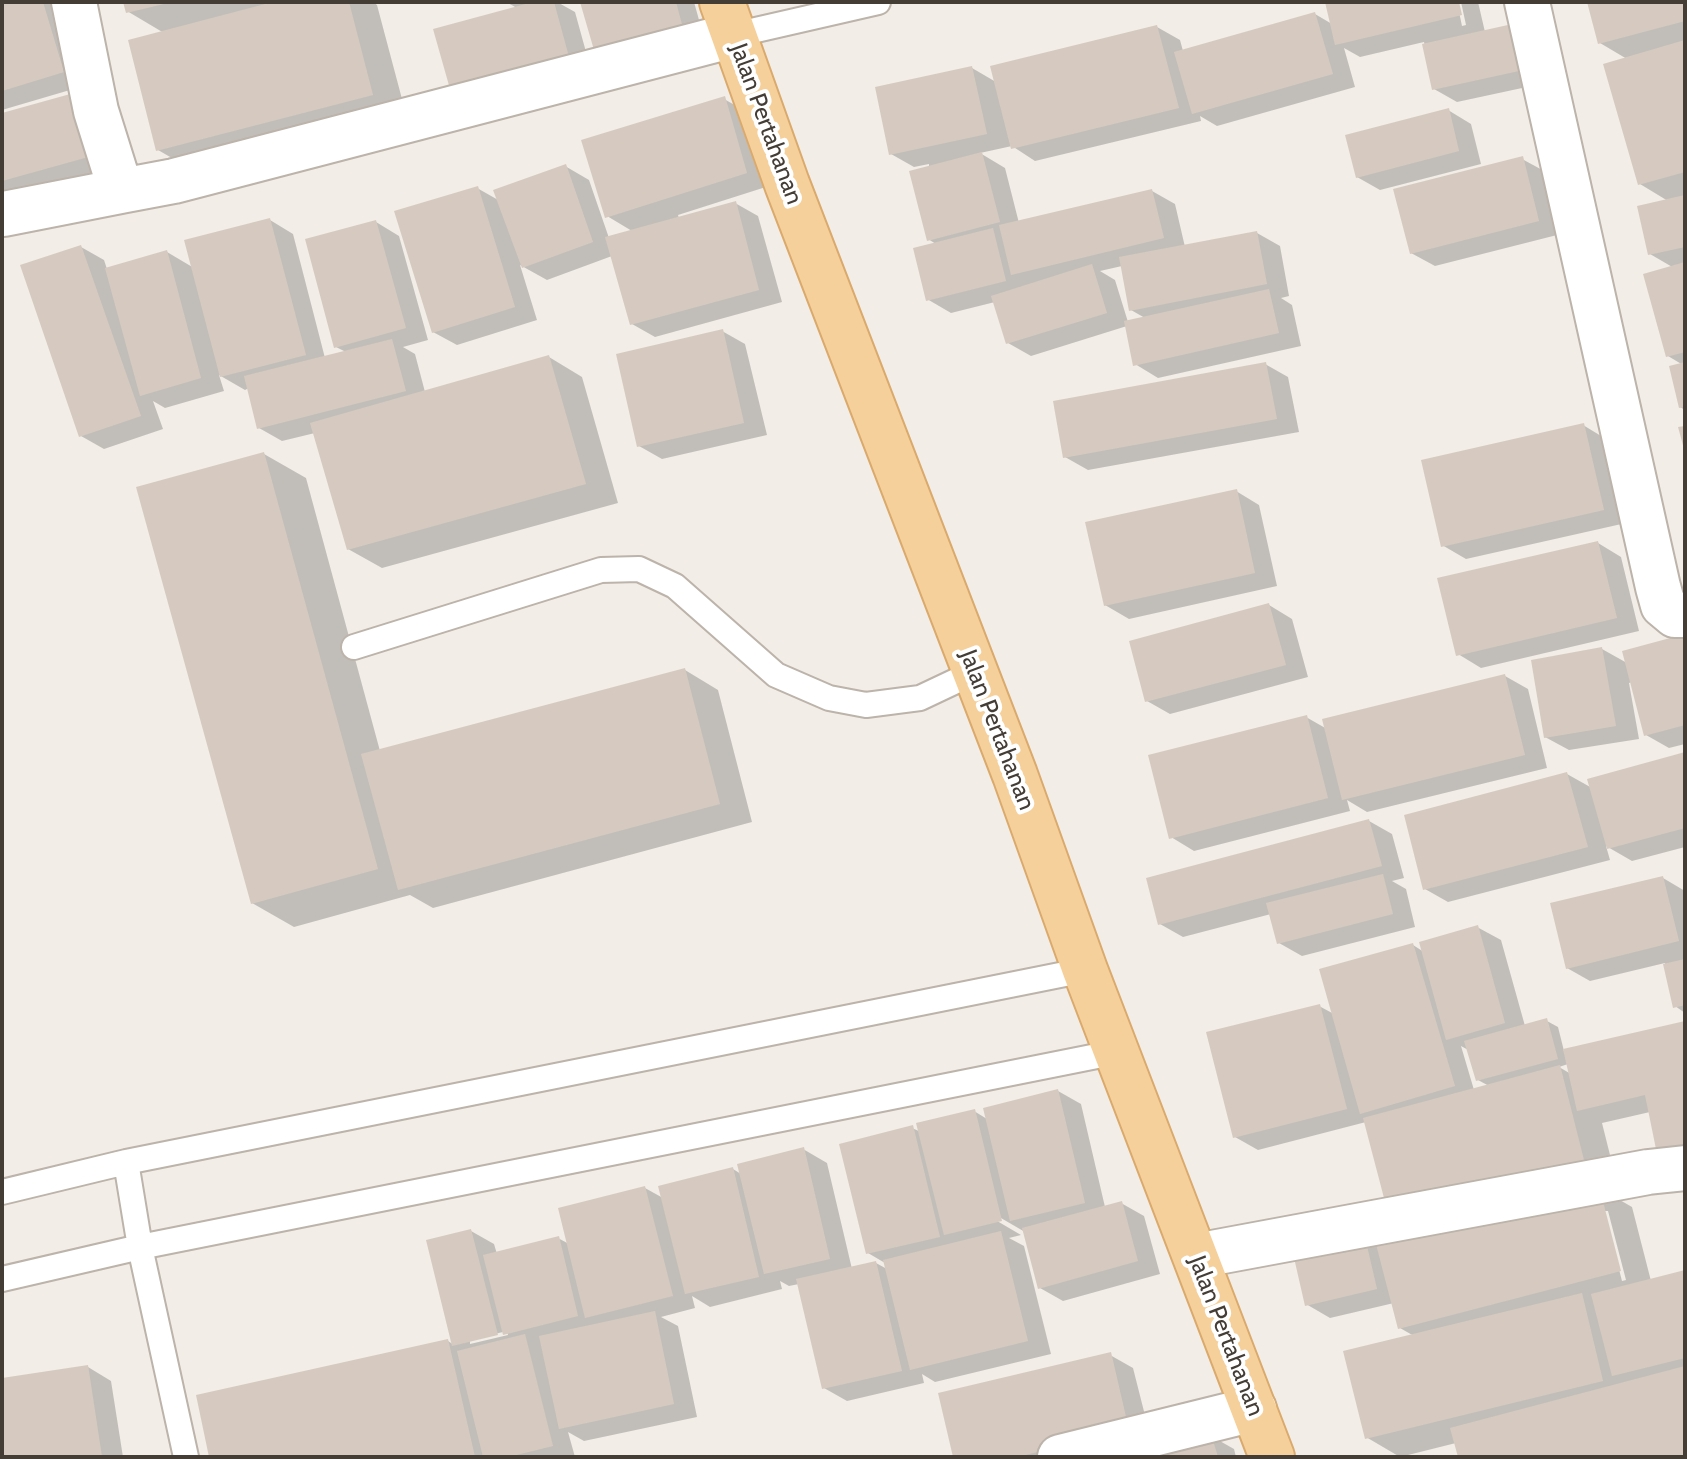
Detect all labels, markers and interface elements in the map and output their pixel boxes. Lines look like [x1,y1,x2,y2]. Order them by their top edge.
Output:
street label: Jalan Pertahanan [724,40,808,208]
street label: Jalan Pertahanan [953,646,1041,814]
street label: Jalan Pertahanan [1182,1252,1270,1420]

